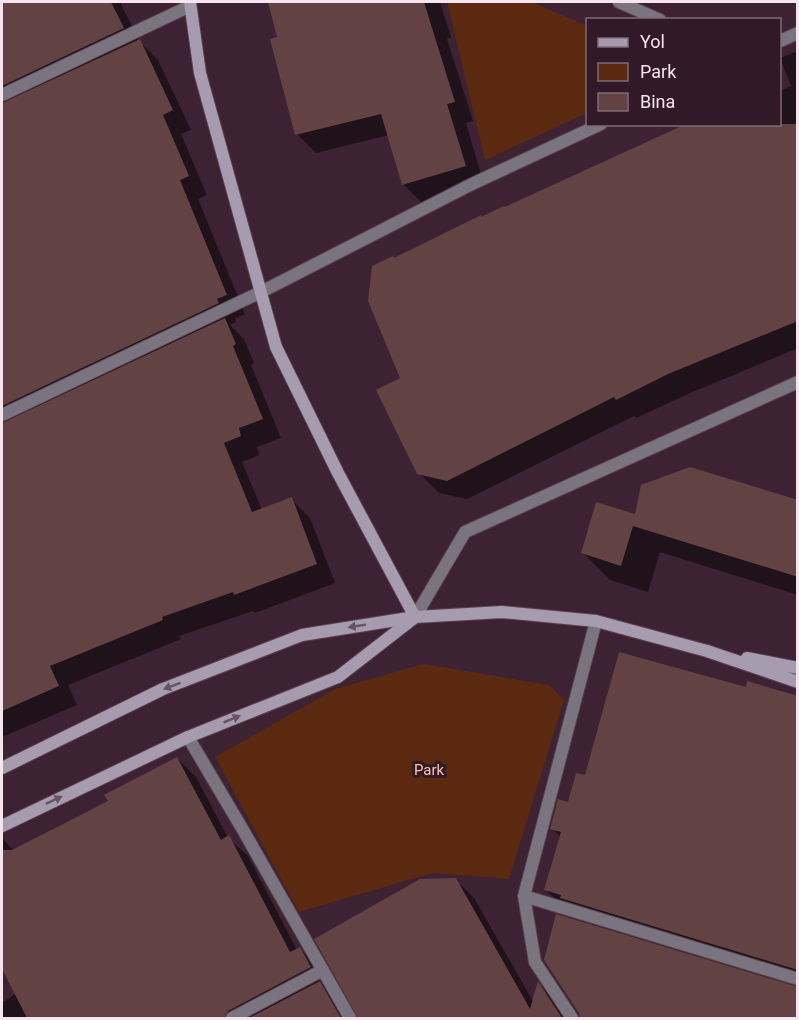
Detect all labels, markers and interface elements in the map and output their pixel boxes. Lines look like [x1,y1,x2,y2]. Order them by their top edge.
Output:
legend [586,18,781,126]
text: Yol [640,31,665,52]
text: Park [640,61,677,82]
text: Bina [640,91,675,112]
one-way arrow [347,622,366,631]
one-way arrow [163,681,181,691]
one-way arrow [223,714,241,724]
park label: Park [414,761,445,779]
one-way arrow [46,796,63,805]

